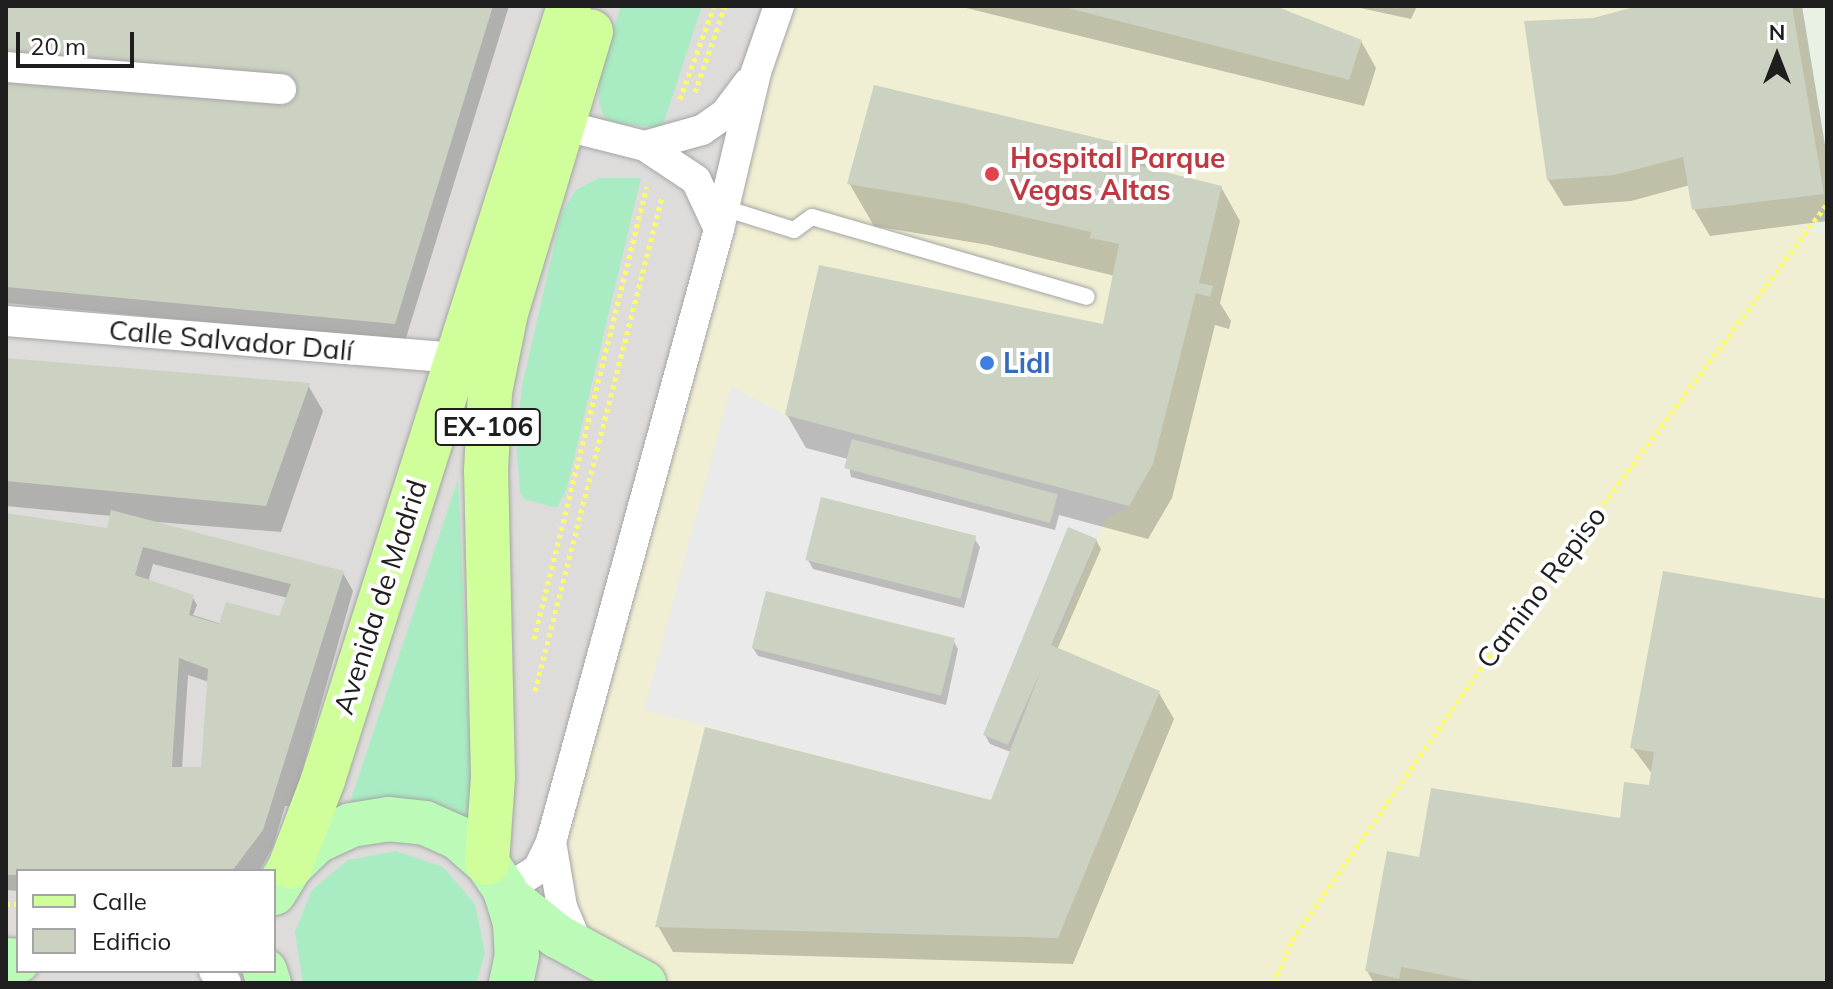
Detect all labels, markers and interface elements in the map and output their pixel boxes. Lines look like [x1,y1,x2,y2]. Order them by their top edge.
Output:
scale bar [20,16,138,66]
north arrow [1737,16,1817,96]
text: N [1769,18,1785,46]
text: 20 m [30,31,86,61]
place label: Hospital Parque Vegas Altas [1010,141,1225,207]
marker: Hospital Parque Vegas Altas [981,163,1003,185]
street label: Calle Salvador Dalí [108,313,354,367]
place label: Lidl [1003,346,1051,380]
marker: Lidl [978,354,996,372]
road number: EX-106 [434,405,542,449]
street label: Avenida de Madrid [326,476,434,718]
street label: Camino Repiso [1469,499,1613,675]
legend [16,869,276,973]
text: Calle [92,886,147,916]
text: Edificio [92,926,171,956]

